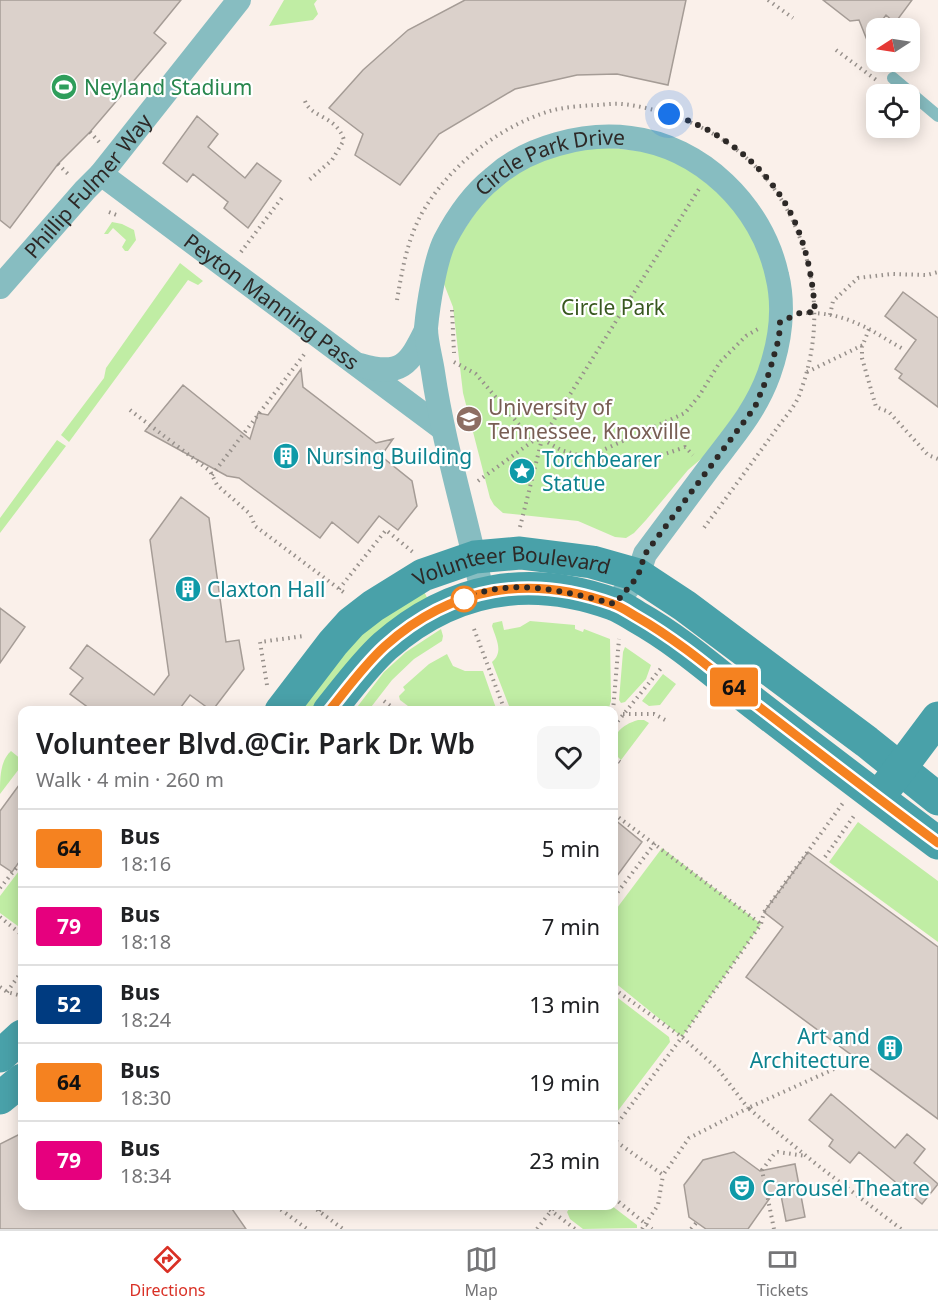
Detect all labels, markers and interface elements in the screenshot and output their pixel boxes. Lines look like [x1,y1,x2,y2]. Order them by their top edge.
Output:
north arrow [866,18,920,72]
map controls [866,18,920,138]
sports icon: Neyland Stadium [49,72,79,102]
place label: Neyland Stadium [84,73,252,101]
button: locate [866,84,920,138]
your location [654,99,684,129]
street label: Phillip Fulmer Way [18,107,158,264]
street label: Circle Park Drive [468,123,626,202]
street label: Peyton Manning Pass [178,227,365,376]
park label: Circle Park [561,293,666,321]
place label: University of Tennessee, Knoxville [488,393,691,445]
school or university icon: University of Tennessee, Knoxville [454,404,484,434]
building icon: Nursing Building [271,441,301,471]
place label: Nursing Building [306,442,472,470]
place label: Torchbearer Statue [542,445,662,497]
place icon: Torchbearer Statue [507,456,537,486]
street label: Volunteer Boulevard [407,539,614,592]
building icon: Claxton Hall [173,574,203,604]
place label: Claxton Hall [207,575,325,603]
unlabelled marker [451,586,477,612]
line badge: 64 [707,668,761,706]
text: 64 [722,673,746,701]
text: Volunteer Blvd.@Cir. Park Dr. Wb [36,724,475,762]
button: heart [537,726,600,789]
text: Walk · 4 min · 260 m [36,766,224,793]
text: Bus [120,820,160,850]
text: 5 min [542,833,600,863]
text: 64 [57,834,81,862]
text: 18:16 [120,850,171,877]
text: Bus [120,898,160,928]
text: 7 min [542,911,600,941]
text: 79 [57,912,81,940]
text: 18:18 [120,928,171,955]
text: Bus [120,976,160,1006]
text: 13 min [529,989,600,1019]
text: 52 [57,990,81,1018]
text: 18:24 [120,1006,171,1033]
place label: Art and Architecture [750,1022,870,1074]
building icon: Art and Architecture [875,1033,905,1063]
text: Bus [120,1054,160,1084]
text: 19 min [529,1067,600,1097]
text: 64 [57,1068,81,1096]
text: 18:30 [120,1084,171,1111]
text: Bus [120,1132,160,1162]
text: 23 min [529,1145,600,1175]
text: 79 [57,1146,81,1174]
text: 18:34 [120,1162,171,1189]
theatre icon: Carousel Theatre [727,1173,757,1203]
place label: Carousel Theatre [762,1174,930,1202]
tab: Directions [130,1243,205,1301]
tab: Map [464,1243,498,1301]
tab: Tickets [757,1243,808,1301]

